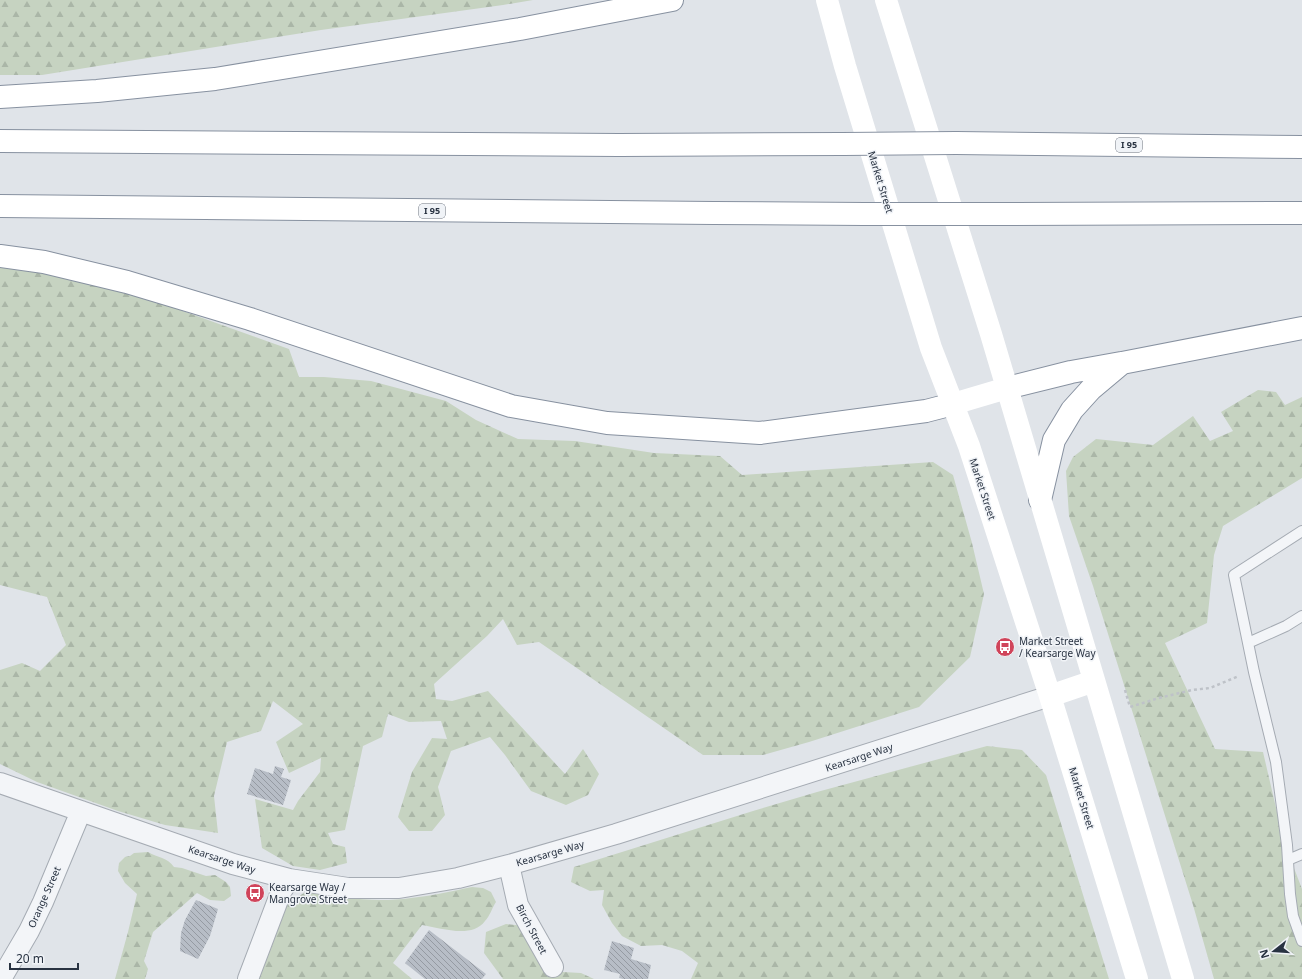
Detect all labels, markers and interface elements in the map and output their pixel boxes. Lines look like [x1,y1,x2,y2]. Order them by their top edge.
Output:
road number: I 95 [1116,138,1142,152]
street label: Market Street [865,149,897,215]
road number: I 95 [419,204,445,218]
street label: Market Street [966,456,1000,522]
place label: Market Street / Kearsarge Way [1019,634,1096,660]
bus stop icon: Market Street / Kearsarge Way [994,636,1016,658]
street label: Kearsarge Way [823,739,895,775]
street label: Market Street [1066,765,1098,831]
street label: Kearsarge Way [514,836,587,869]
street label: Kearsarge Way [186,841,258,877]
street label: Orange Street [24,864,64,930]
place label: Kearsarge Way / Mangrove Street [269,880,347,906]
bus stop icon: Kearsarge Way / Mangrove Street [244,882,266,904]
street label: Birch Street [513,902,551,957]
north arrow [1254,931,1294,971]
scale bar [10,945,78,971]
text: N [1255,948,1272,961]
text: 20 m [16,950,44,967]

